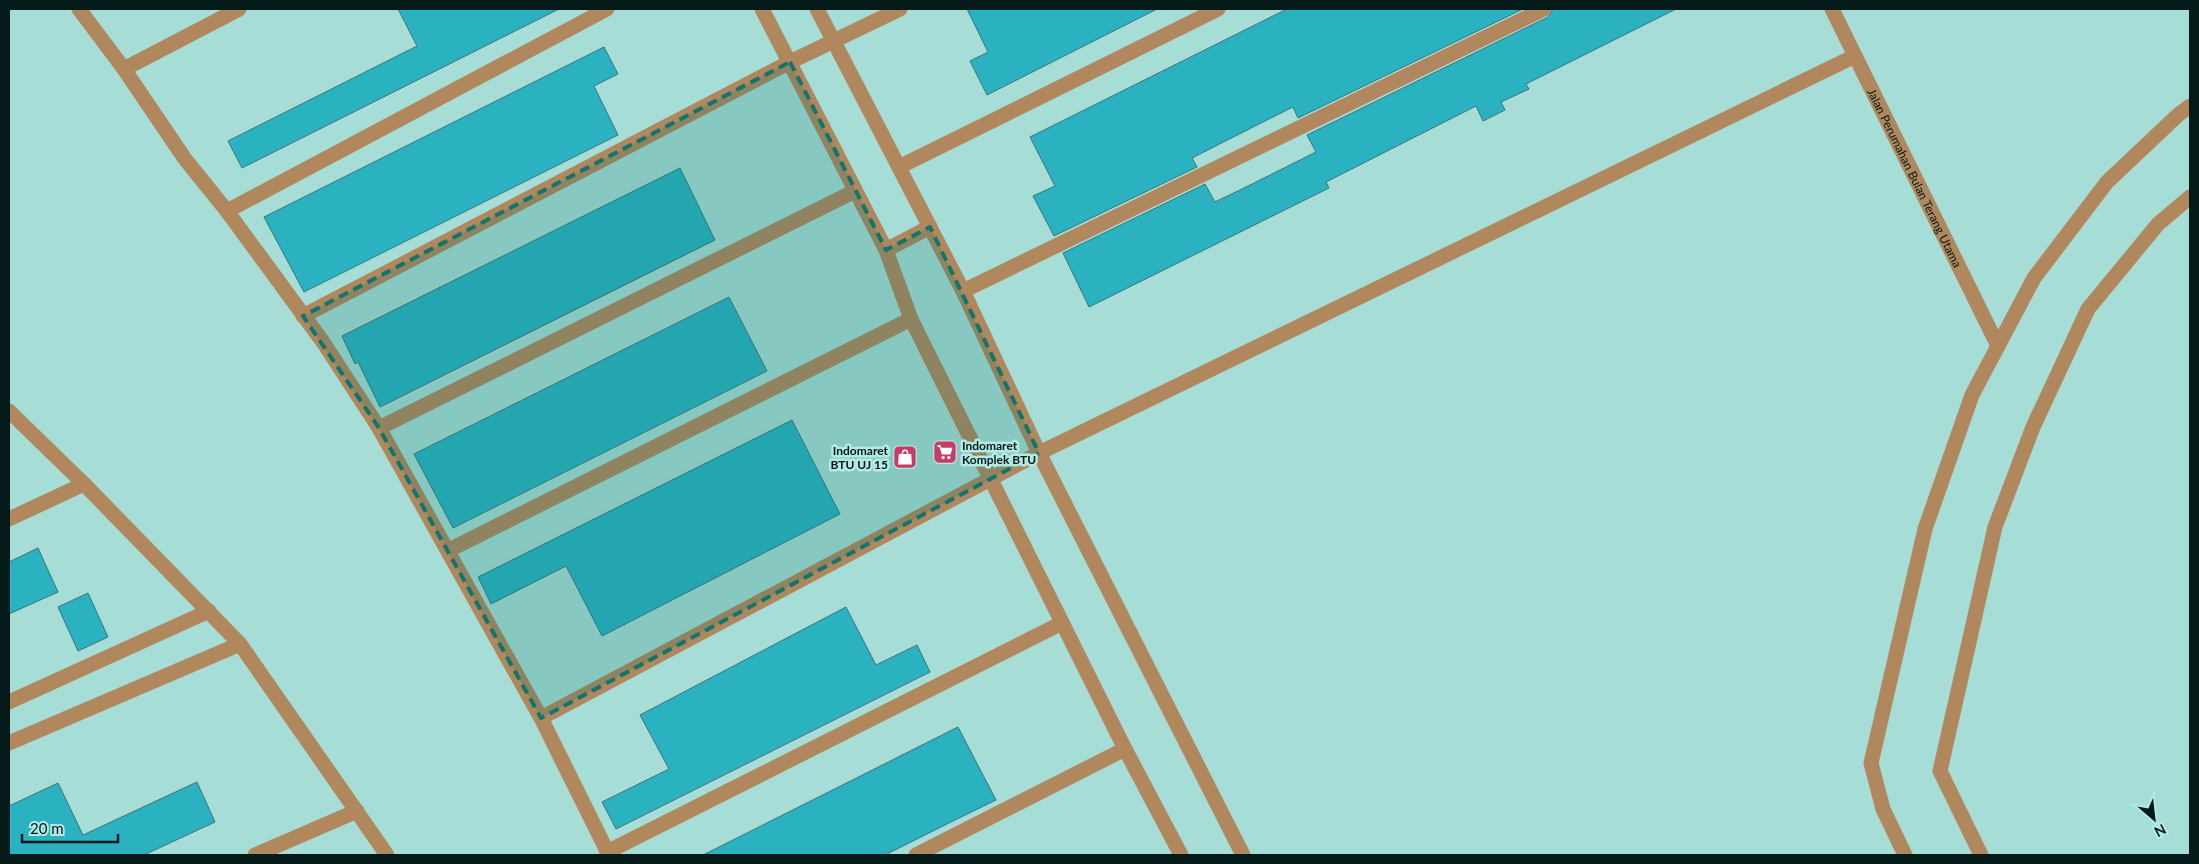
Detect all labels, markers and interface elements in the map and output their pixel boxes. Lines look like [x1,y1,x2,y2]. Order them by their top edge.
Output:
street label: Jalan Perumahan Bulan Terang Utama [1865,86,1965,270]
place label: Indomaret Komplek BTU [962,438,1036,467]
supermarket icon: Indomaret Komplek BTU [932,439,958,465]
place label: Indomaret BTU UJ 15 [831,443,889,472]
shop icon: Indomaret BTU UJ 15 [892,444,918,470]
north arrow [2129,794,2179,844]
scale bar [22,812,119,844]
text: 20 m [30,819,64,837]
text: N [2152,821,2169,841]

